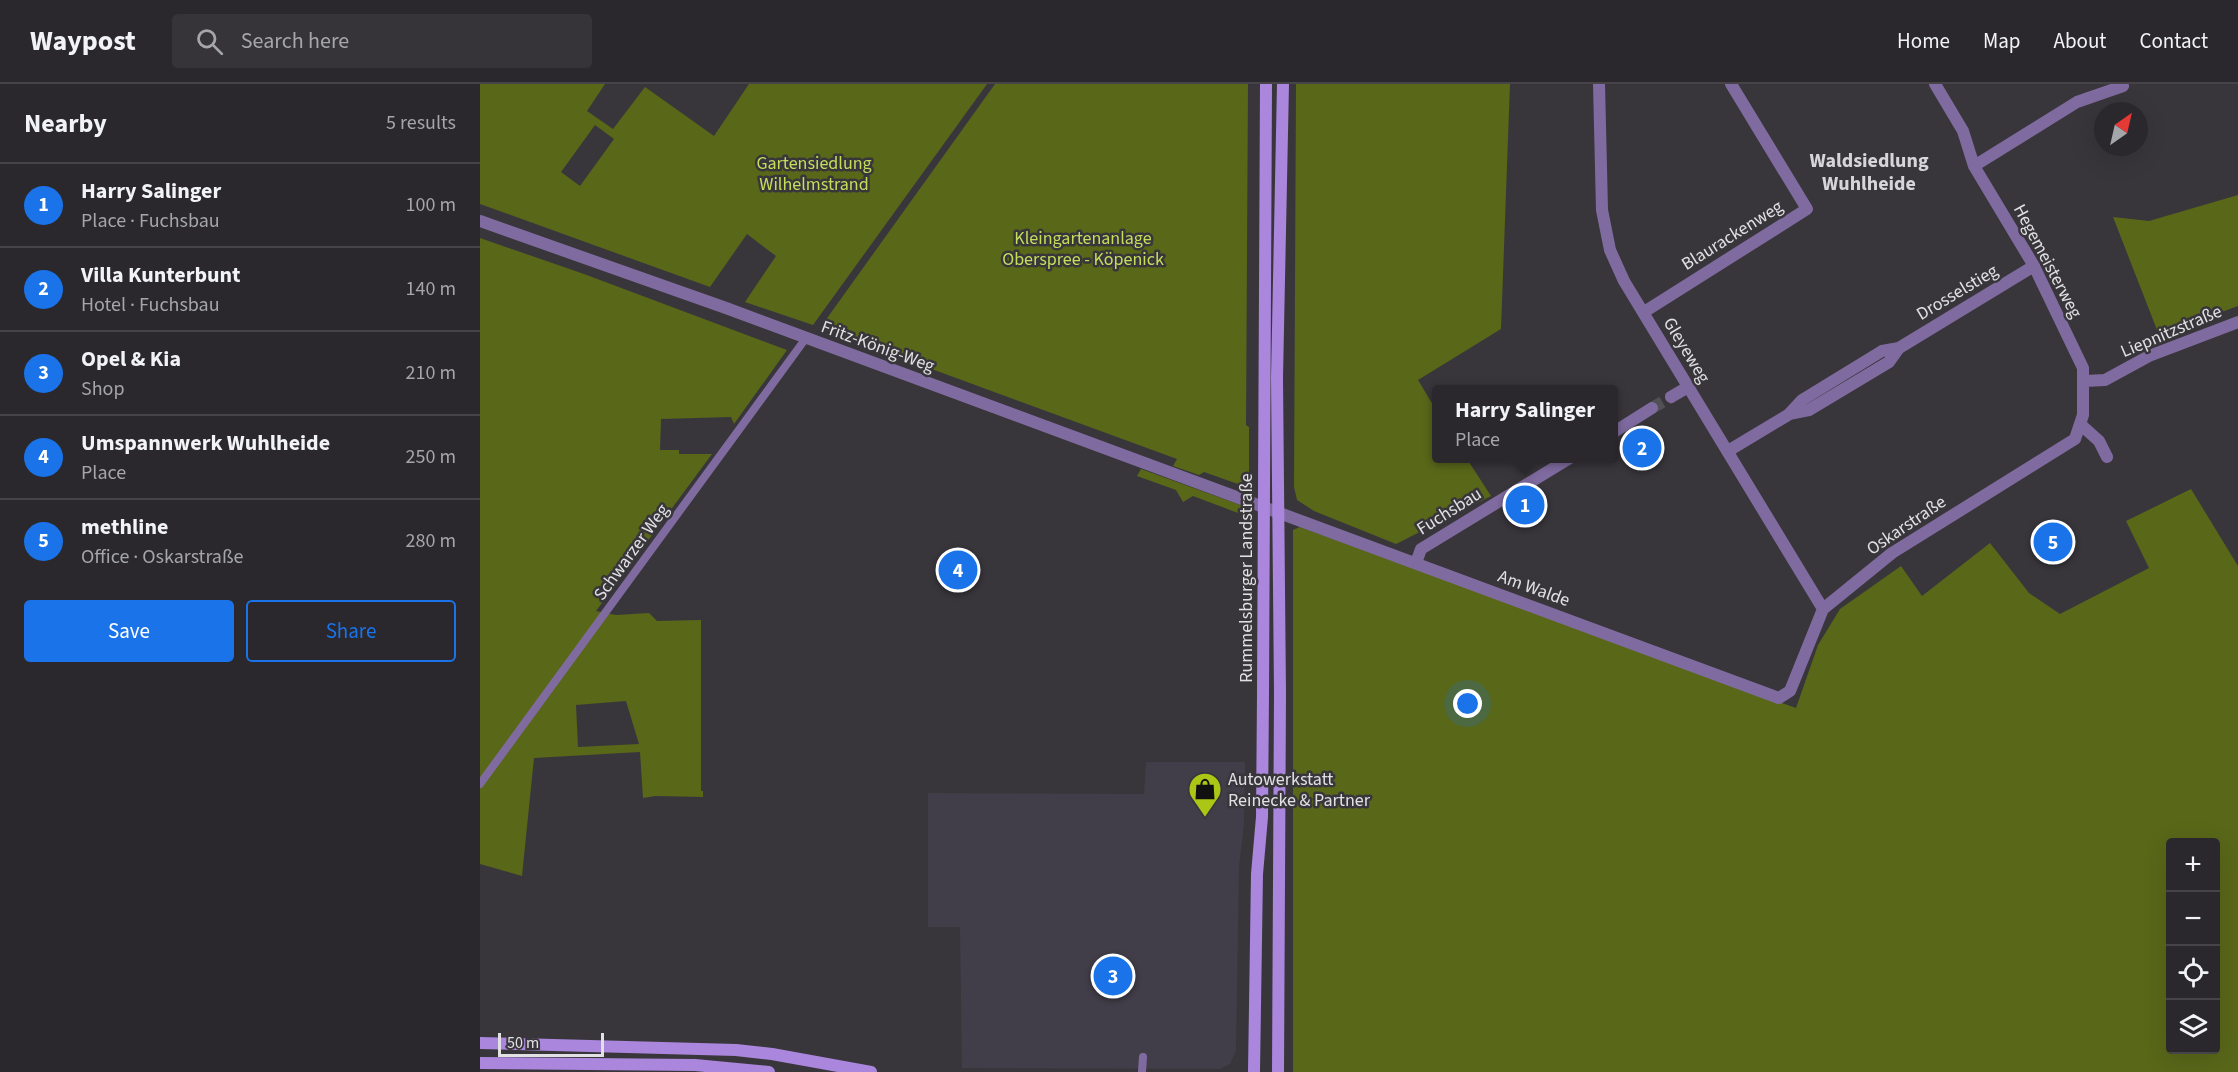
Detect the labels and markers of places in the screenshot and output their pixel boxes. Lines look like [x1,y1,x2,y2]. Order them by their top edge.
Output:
pin: 2 [1622,426,1662,470]
pin: 1 [1506,482,1544,528]
pin: 5 [2034,520,2072,564]
pin: 4 [938,548,978,592]
place label: Autowerkstatt Reinecke & Partner [1228,767,1371,813]
shop icon: Autowerkstatt Reinecke & Partner [1187,771,1223,818]
pin: 3 [1094,954,1132,998]

